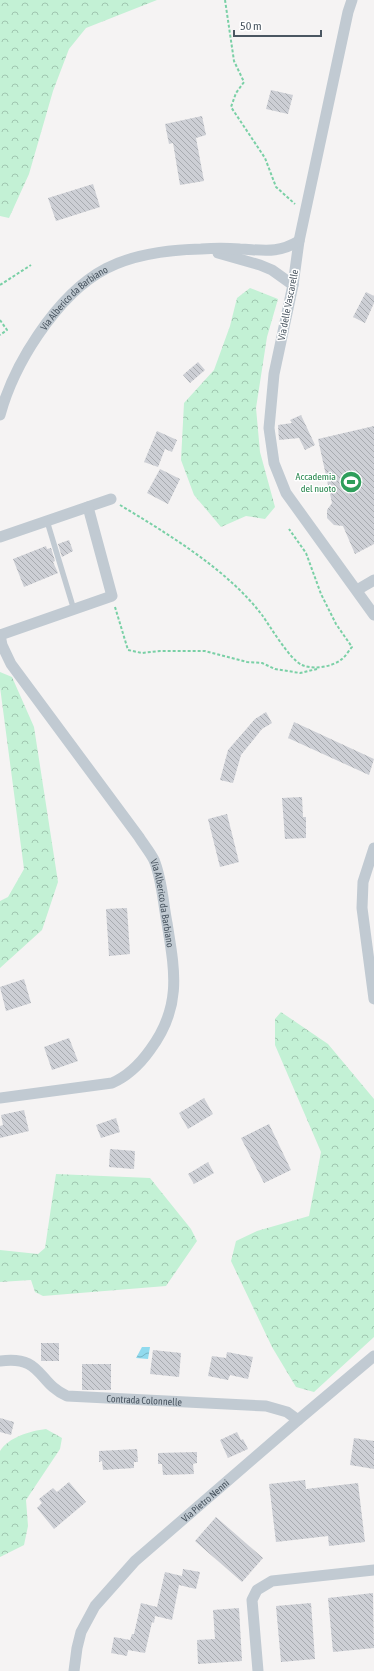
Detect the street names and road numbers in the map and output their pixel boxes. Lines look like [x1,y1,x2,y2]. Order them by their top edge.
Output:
street label: Via Alberico da Barbiano [38,263,110,332]
street label: Via delle Vascarelle [276,268,300,341]
street label: Via Alberico da Barbiano [149,857,176,948]
street label: Contrada Colonnelle [106,1392,183,1407]
street label: Via Pietro Nenni [179,1477,231,1524]

